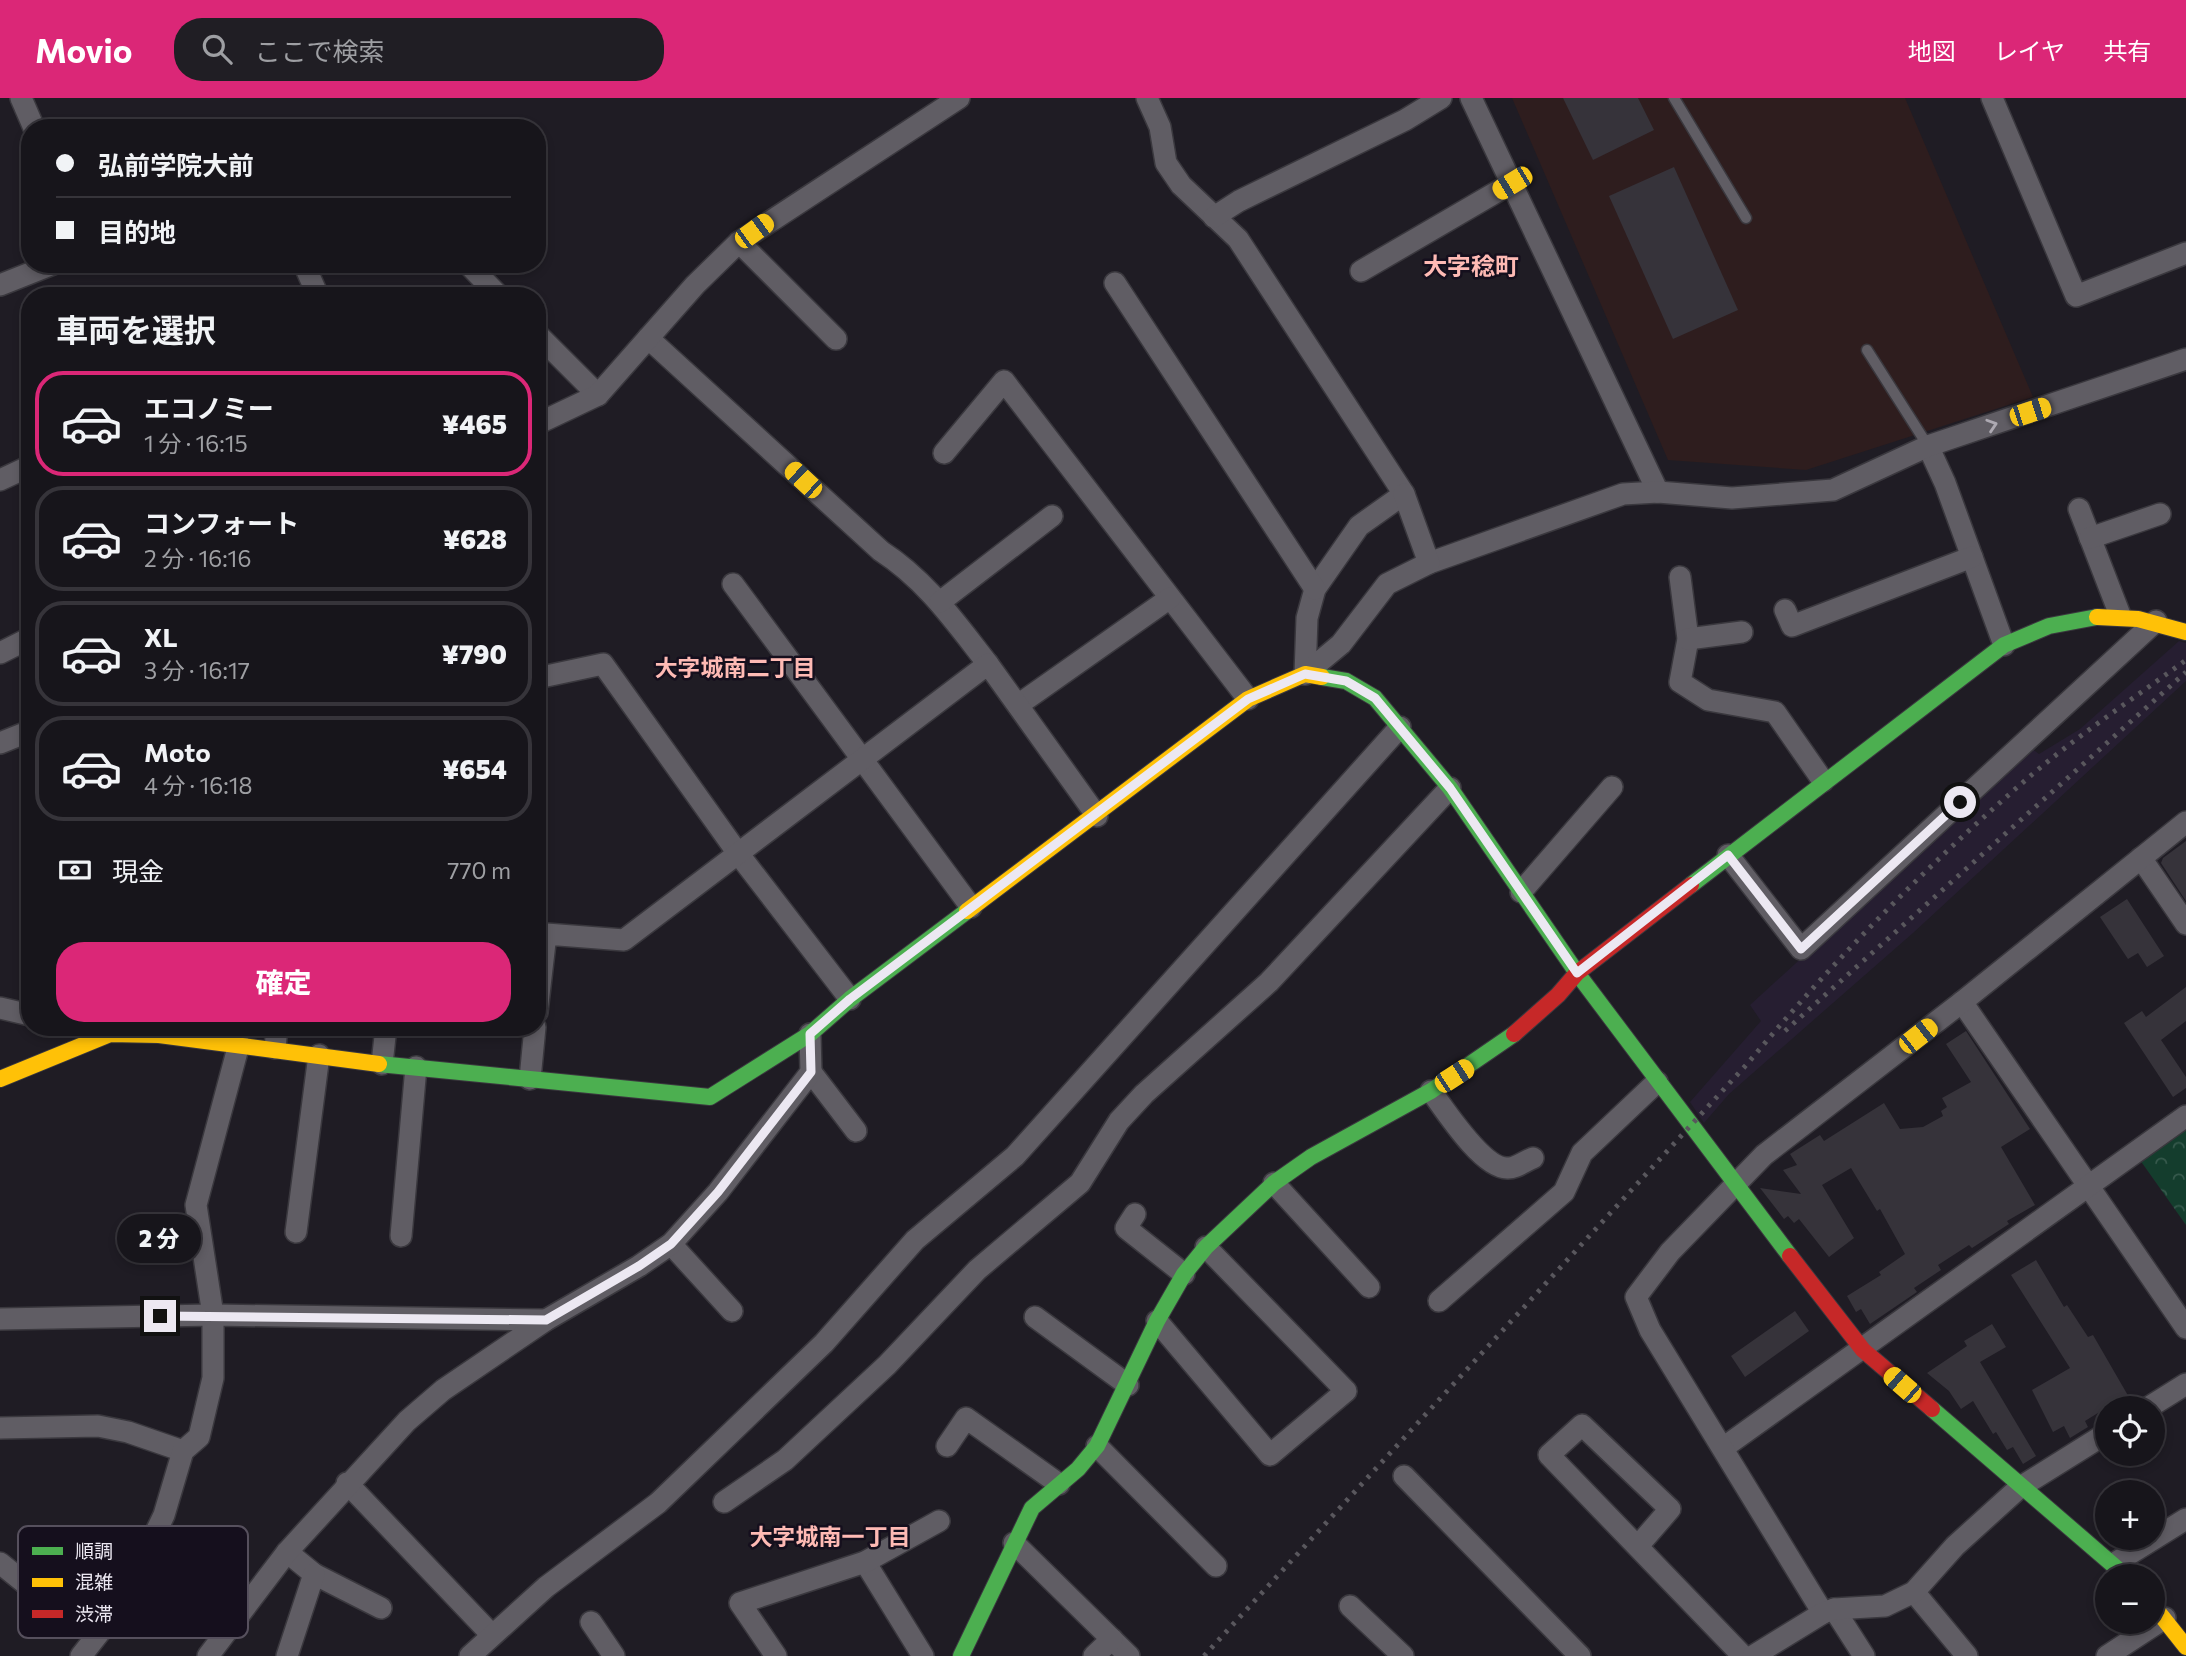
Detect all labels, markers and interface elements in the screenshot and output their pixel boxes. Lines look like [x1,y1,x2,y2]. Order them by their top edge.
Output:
search box [174,18,664,81]
text: Movio [35,29,132,70]
icon: search [198,30,236,68]
text: ここで検索 [254,35,384,66]
text: 地図 [1908,36,1956,65]
text: レイヤ [1994,36,2065,65]
text: 共有 [2103,36,2151,65]
text: 弘前学院大前 [98,149,254,180]
car [1489,163,1536,203]
car [731,210,778,252]
text: 目的地 [98,216,176,247]
district label: 大字稔町 [1423,251,1519,280]
text: 車両を選択 [56,309,216,349]
icon: car [60,392,123,455]
text: エコノミー [144,392,274,423]
car [2007,396,2054,428]
text: ¥465 [442,408,507,439]
one-way arrow [1986,418,1998,433]
text: 1 分 · 16:15 [144,429,248,457]
car [781,458,826,502]
icon: car [60,507,123,570]
text: コンフォート [144,507,299,538]
text: ¥628 [443,523,507,554]
text: 2 分 · 16:16 [144,544,251,572]
text: XL [144,621,178,652]
icon: car [60,622,123,685]
text: ¥790 [442,638,507,669]
district label: 大字城南二丁目 [655,653,816,681]
text: 3 分 · 16:17 [144,656,250,684]
text: Moto [144,736,211,767]
icon: car [60,737,123,800]
text: ¥654 [442,753,507,784]
text: 4 分 · 16:18 [144,771,252,799]
route start [1944,786,1976,818]
icon: cash [56,851,94,889]
text: 現金 [112,855,164,886]
text: 770 m [447,856,511,884]
button: 確定 [56,942,511,1022]
car [1895,1015,1942,1057]
car [1431,1056,1478,1096]
callout: 2 分 [118,1214,202,1264]
text: 2 分 [139,1224,179,1252]
route end [144,1300,176,1332]
car [1880,1363,1925,1407]
map controls [2095,1396,2165,1634]
button: locate [2095,1396,2165,1466]
button: + [2095,1480,2165,1550]
district label: 大字城南一丁目 [750,1522,911,1550]
legend [18,1526,248,1638]
text: 順調 [75,1539,113,1562]
button: − [2095,1564,2165,1634]
text: 混雑 [75,1570,113,1593]
text: 渋滞 [75,1602,113,1625]

